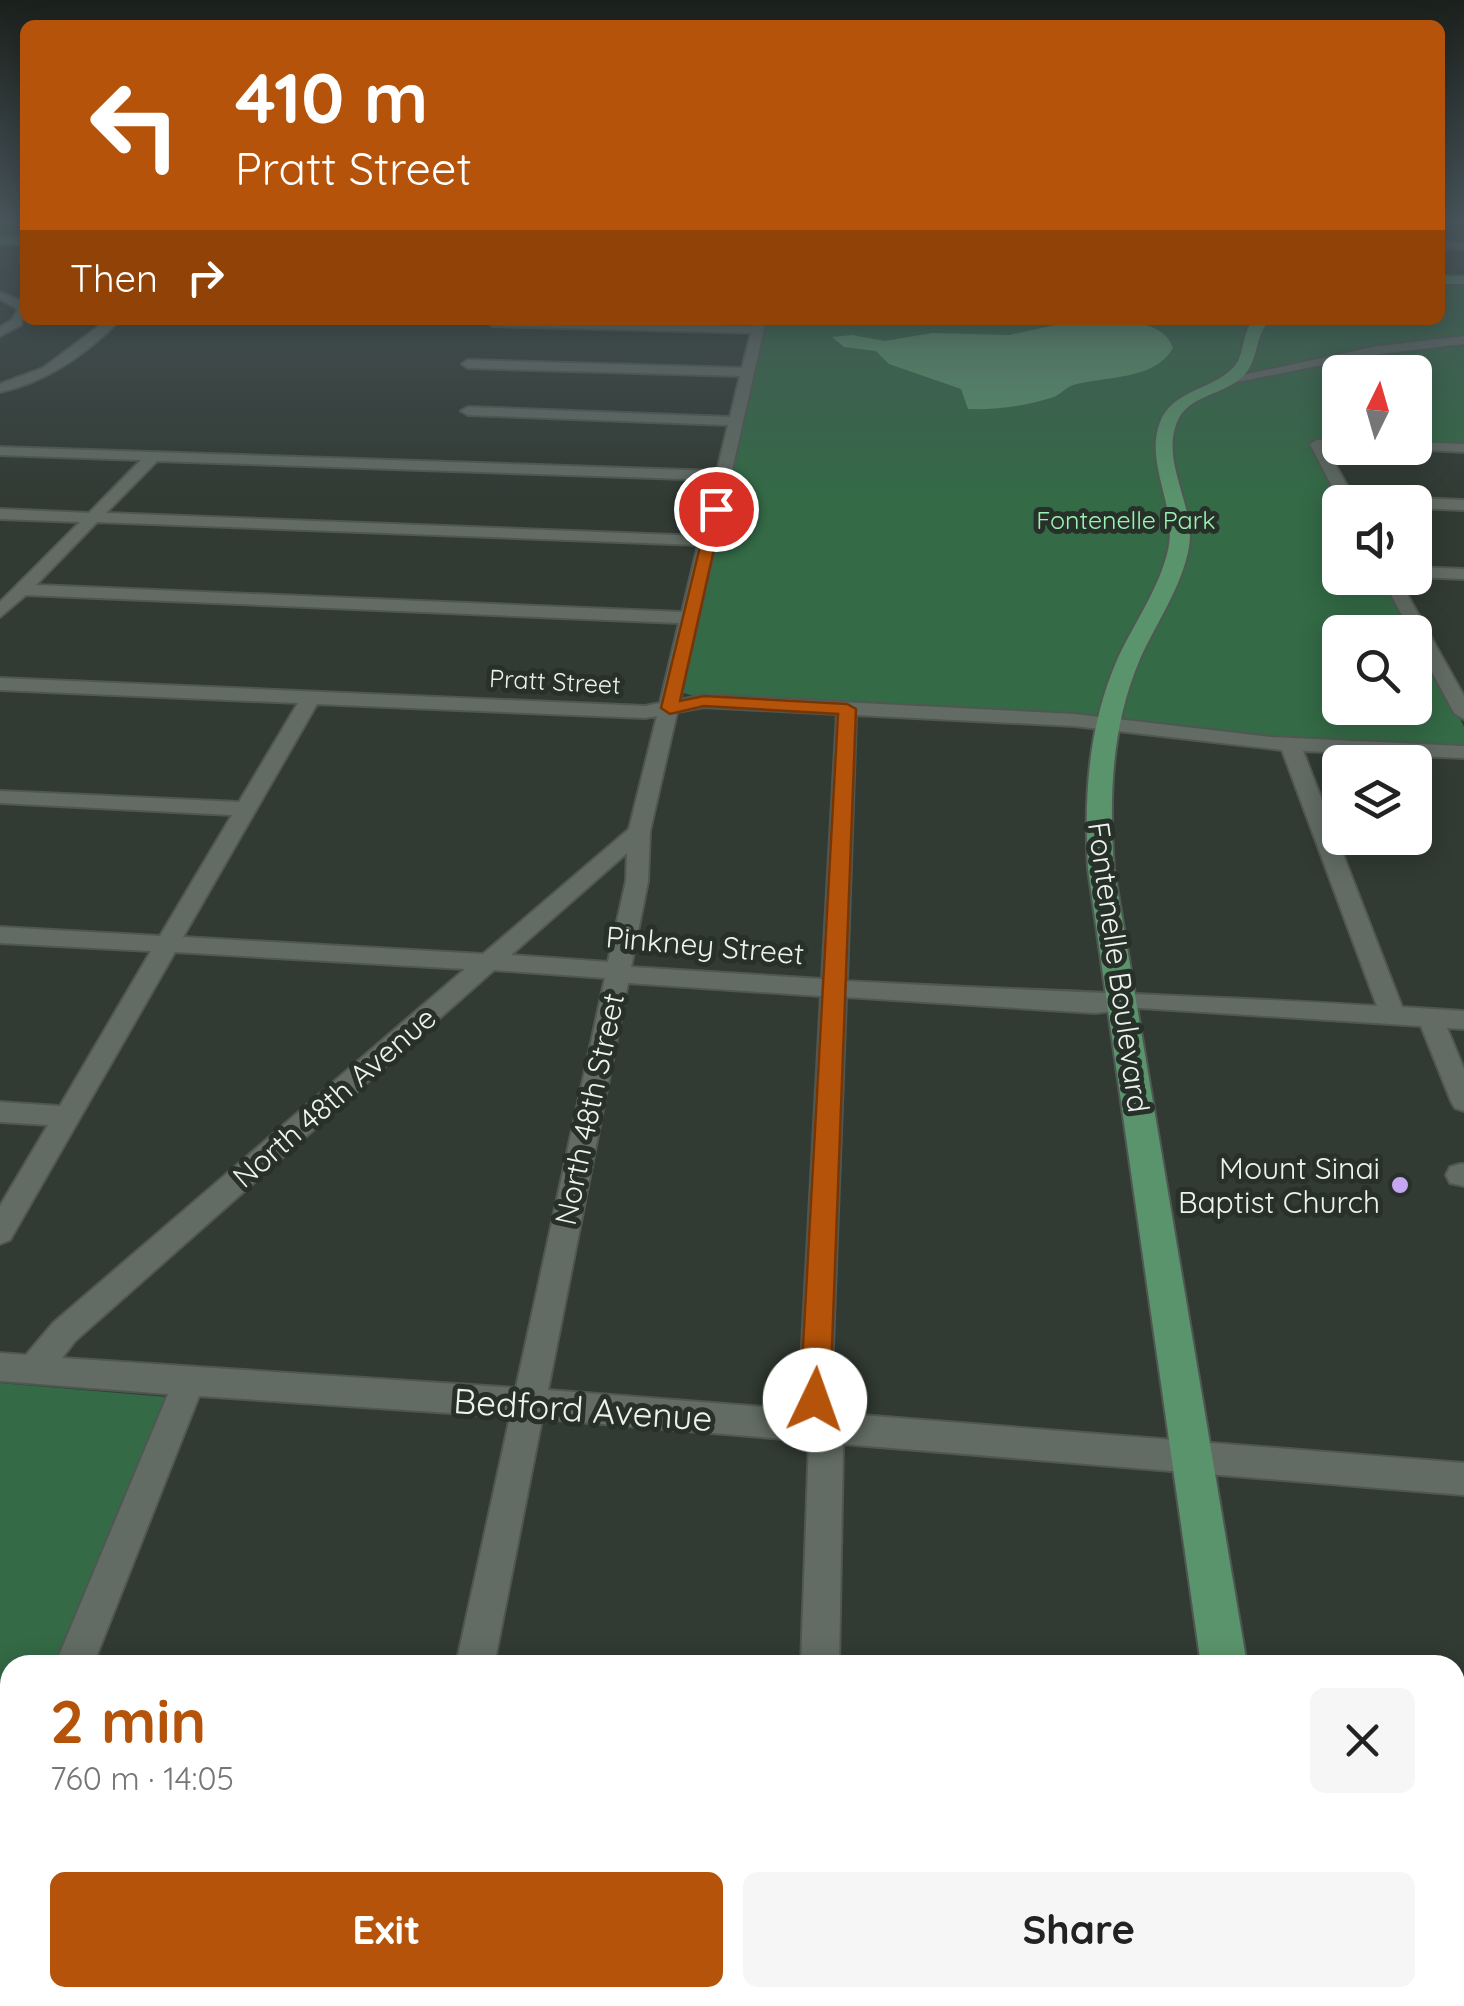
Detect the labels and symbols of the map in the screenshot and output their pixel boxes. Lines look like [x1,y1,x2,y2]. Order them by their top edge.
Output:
north arrow [1322,355,1432,465]
pin [674,467,759,552]
park label: Fontenelle Park [1036,504,1216,535]
street label: Pratt Street [489,662,621,700]
street label: Fontenelle Boulevard [1080,819,1158,1115]
street label: Pinkney Street [604,917,806,973]
street label: North 48th Street [546,989,632,1229]
street label: North 48th Avenue [225,998,443,1196]
place label: Mount Sinai Baptist Church [1178,1149,1380,1221]
marker: Mount Sinai Baptist Church [1389,1174,1411,1196]
position arrow [763,1348,867,1452]
street label: Bedford Avenue [452,1378,714,1440]

